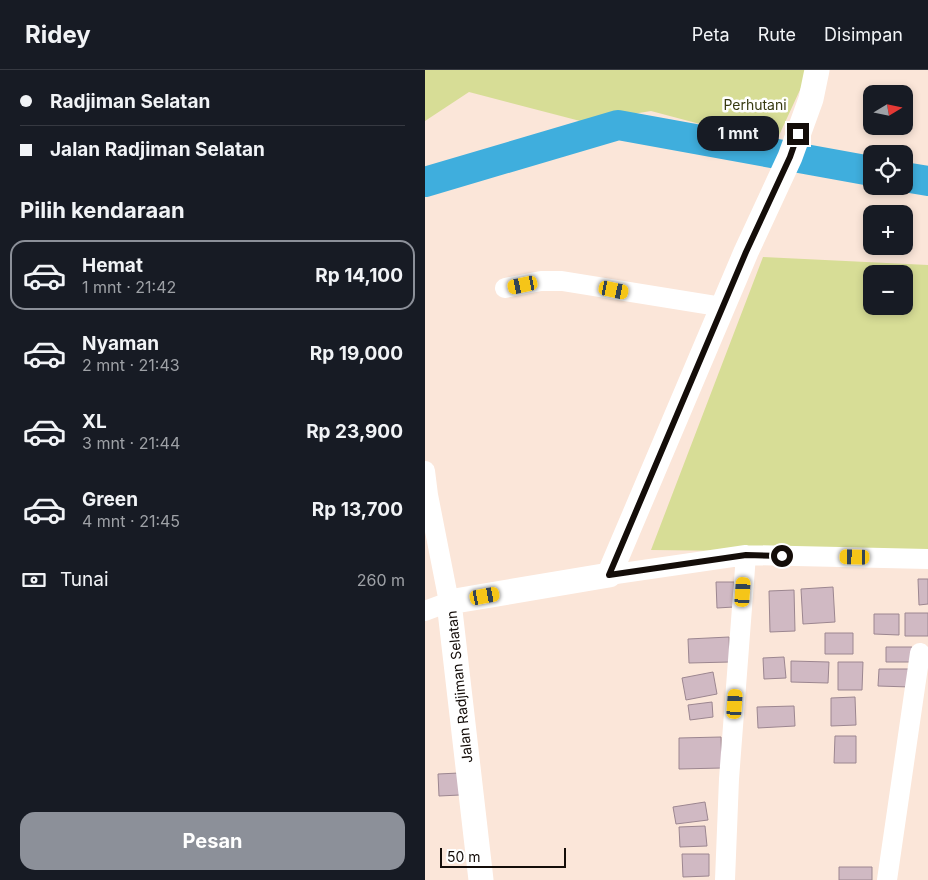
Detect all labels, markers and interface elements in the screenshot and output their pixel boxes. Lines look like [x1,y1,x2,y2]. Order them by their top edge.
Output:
text: Ridey [25,20,91,49]
text: Peta [692,24,730,45]
text: Rute [758,24,796,45]
text: Disimpan [824,24,903,45]
north arrow [863,85,913,135]
map controls [863,85,913,315]
text: Radjiman Selatan [50,90,210,113]
park label: Perhutani [723,96,787,113]
callout: 1 mnt [698,116,781,152]
text: 1 mnt [717,123,759,143]
route end [787,123,809,145]
text: Jalan Radjiman Selatan [50,138,265,161]
button: locate [863,145,913,195]
text: Pilih kendaraan [20,197,185,223]
button: + [863,205,913,255]
icon: car [22,253,67,298]
text: Hemat [82,254,143,277]
text: Rp 14,100 [315,264,403,287]
button: − [863,265,913,315]
car [506,275,539,295]
text: 1 mnt · 21:42 [82,277,176,297]
car [597,280,630,300]
icon: car [22,331,67,376]
text: Nyaman [82,332,159,355]
text: Rp 19,000 [310,342,403,365]
text: 2 mnt · 21:43 [82,355,180,375]
icon: car [22,409,67,454]
text: XL [82,410,107,433]
text: Rp 23,900 [306,420,403,443]
text: 3 mnt · 21:44 [82,433,180,453]
icon: car [22,487,67,532]
text: Green [82,488,138,511]
text: Rp 13,700 [312,498,403,521]
text: 4 mnt · 21:45 [82,511,180,531]
route start [771,545,793,567]
car [839,549,870,565]
icon: cash [20,566,48,594]
text: Tunai [60,568,109,591]
text: 260 m [357,570,405,590]
car [734,577,751,607]
car [468,586,501,606]
street label: Jalan Radjiman Selatan [443,610,475,764]
car [726,689,743,719]
button: Pesan [20,812,405,870]
scale bar [440,845,566,868]
text: 50 m [447,848,481,865]

